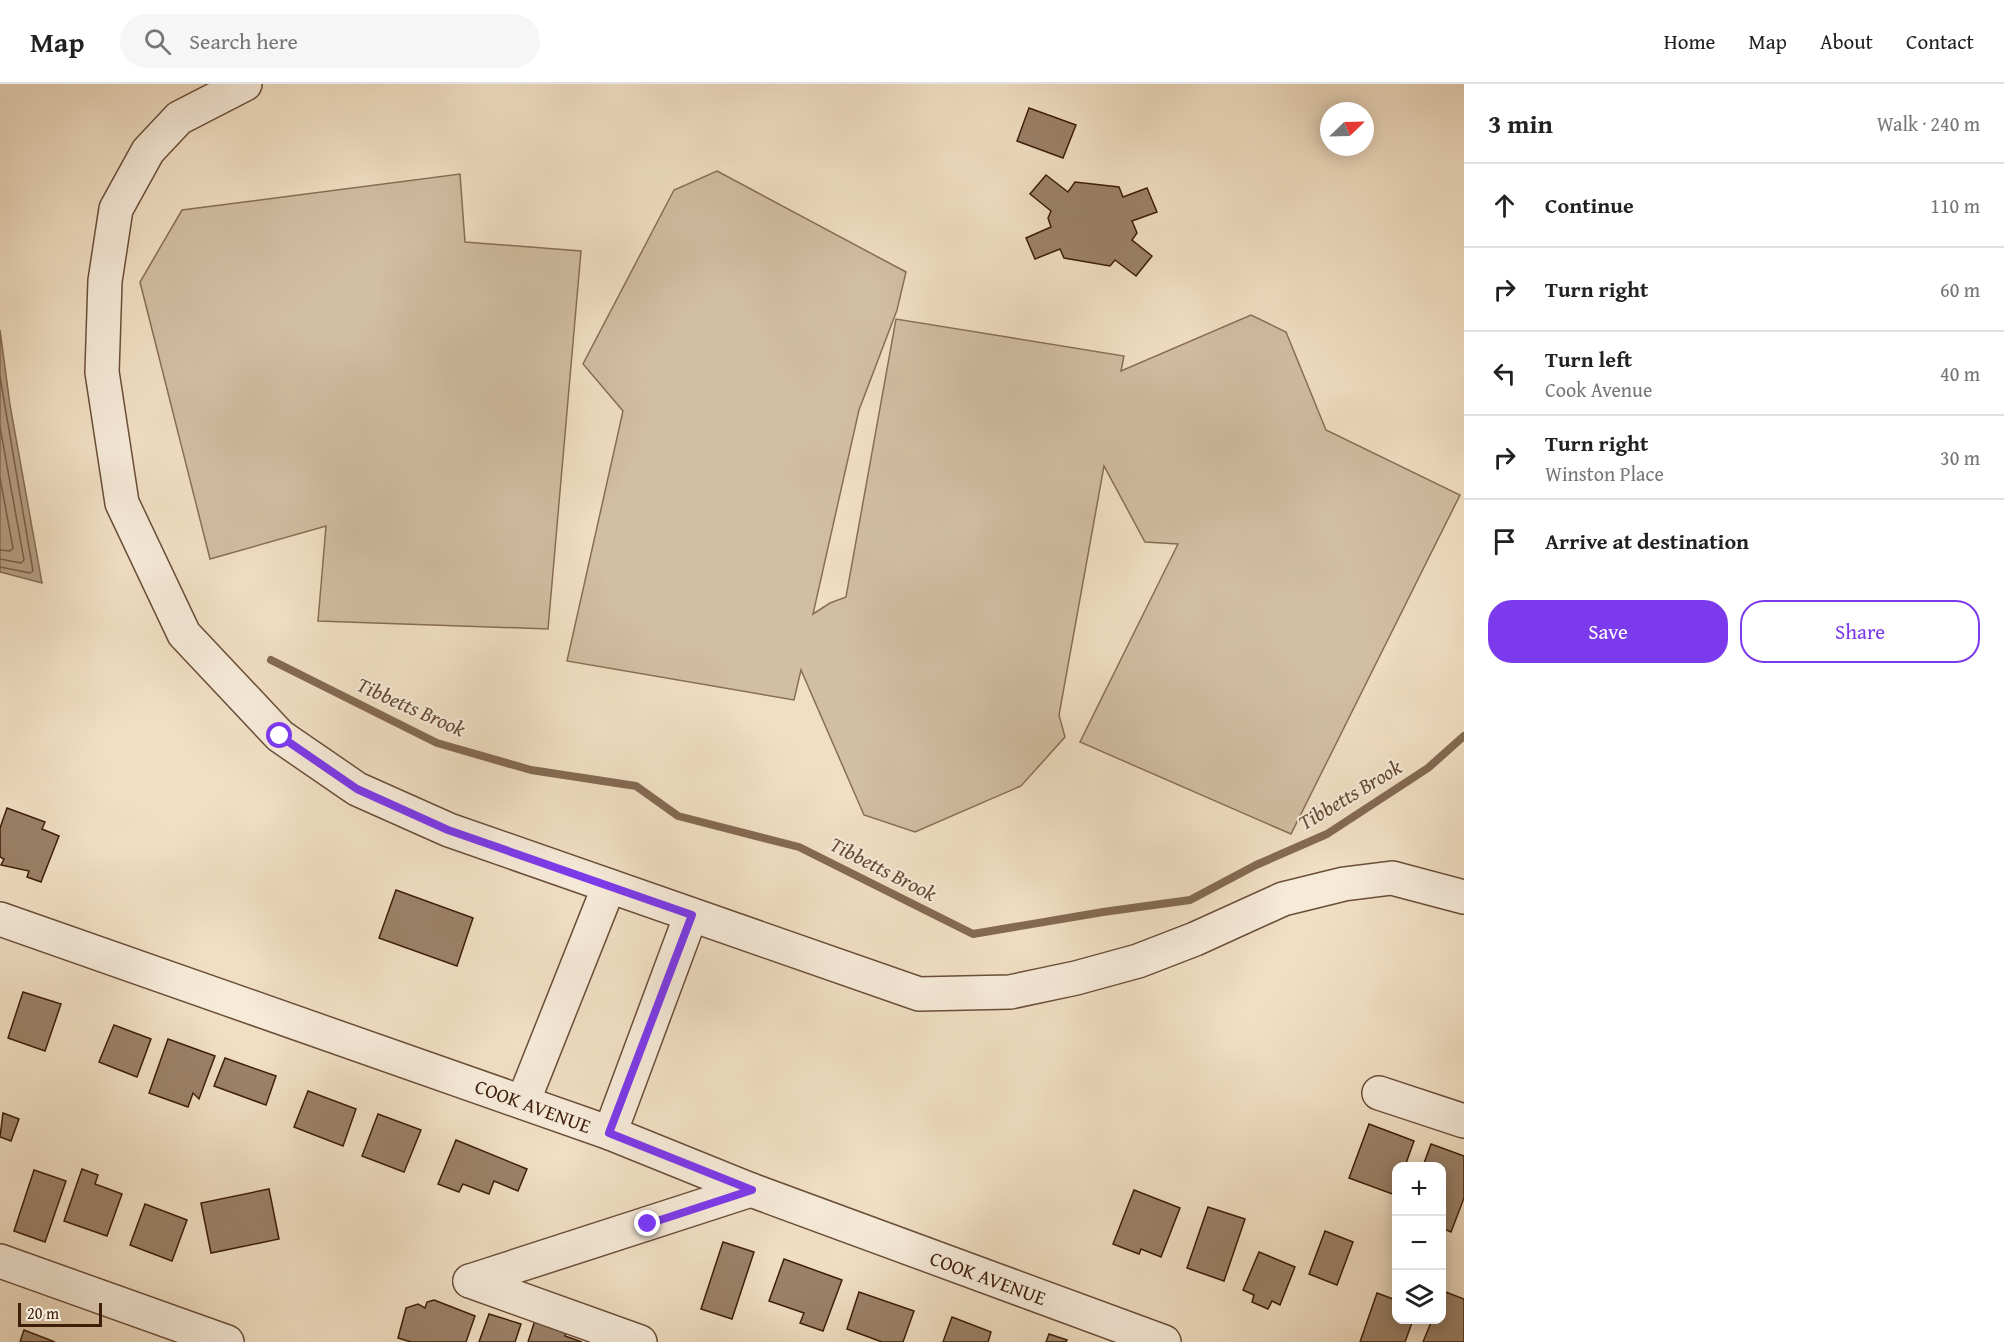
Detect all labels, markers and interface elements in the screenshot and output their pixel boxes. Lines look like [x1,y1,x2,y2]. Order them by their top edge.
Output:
search box [120,14,540,68]
text: Map [30,21,84,62]
icon: search [141,25,174,58]
text: Search here [189,25,298,57]
text: Home [1664,26,1715,57]
text: Map [1748,26,1787,57]
text: About [1820,26,1873,57]
text: Contact [1906,26,1974,57]
north arrow [1320,102,1374,156]
text: 3 min [1488,104,1553,143]
text: Walk · 240 m [1877,109,1980,138]
icon: ahead [1488,189,1521,222]
text: Continue [1545,189,1634,221]
text: 110 m [1930,191,1980,220]
icon: right [1488,273,1521,306]
text: Turn right [1545,273,1648,305]
text: 60 m [1940,275,1980,304]
text: Turn left [1545,343,1632,375]
icon: left [1488,357,1521,390]
text: 40 m [1940,359,1980,388]
text: Cook Avenue [1545,375,1652,404]
text: Turn right [1545,427,1648,459]
icon: right [1488,441,1521,474]
text: 30 m [1940,443,1980,472]
text: Winston Place [1545,459,1664,488]
icon: arrive [1488,525,1521,558]
text: Arrive at destination [1545,525,1749,557]
button: Save [1488,600,1728,663]
button: Share [1740,600,1980,663]
water label: Tibbetts Brook [352,669,471,744]
route start [266,722,292,748]
water label: Tibbetts Brook [1292,751,1408,838]
water label: Tibbetts Brook [825,828,942,909]
street label: COOK AVENUE [471,1071,595,1140]
map controls [1392,1162,1446,1324]
button: + [1392,1162,1446,1216]
route end [634,1210,660,1236]
button: − [1392,1216,1446,1270]
street label: COOK AVENUE [926,1243,1050,1312]
button: layers [1392,1270,1446,1324]
scale bar [18,1300,102,1328]
text: 20 m [27,1301,59,1325]

